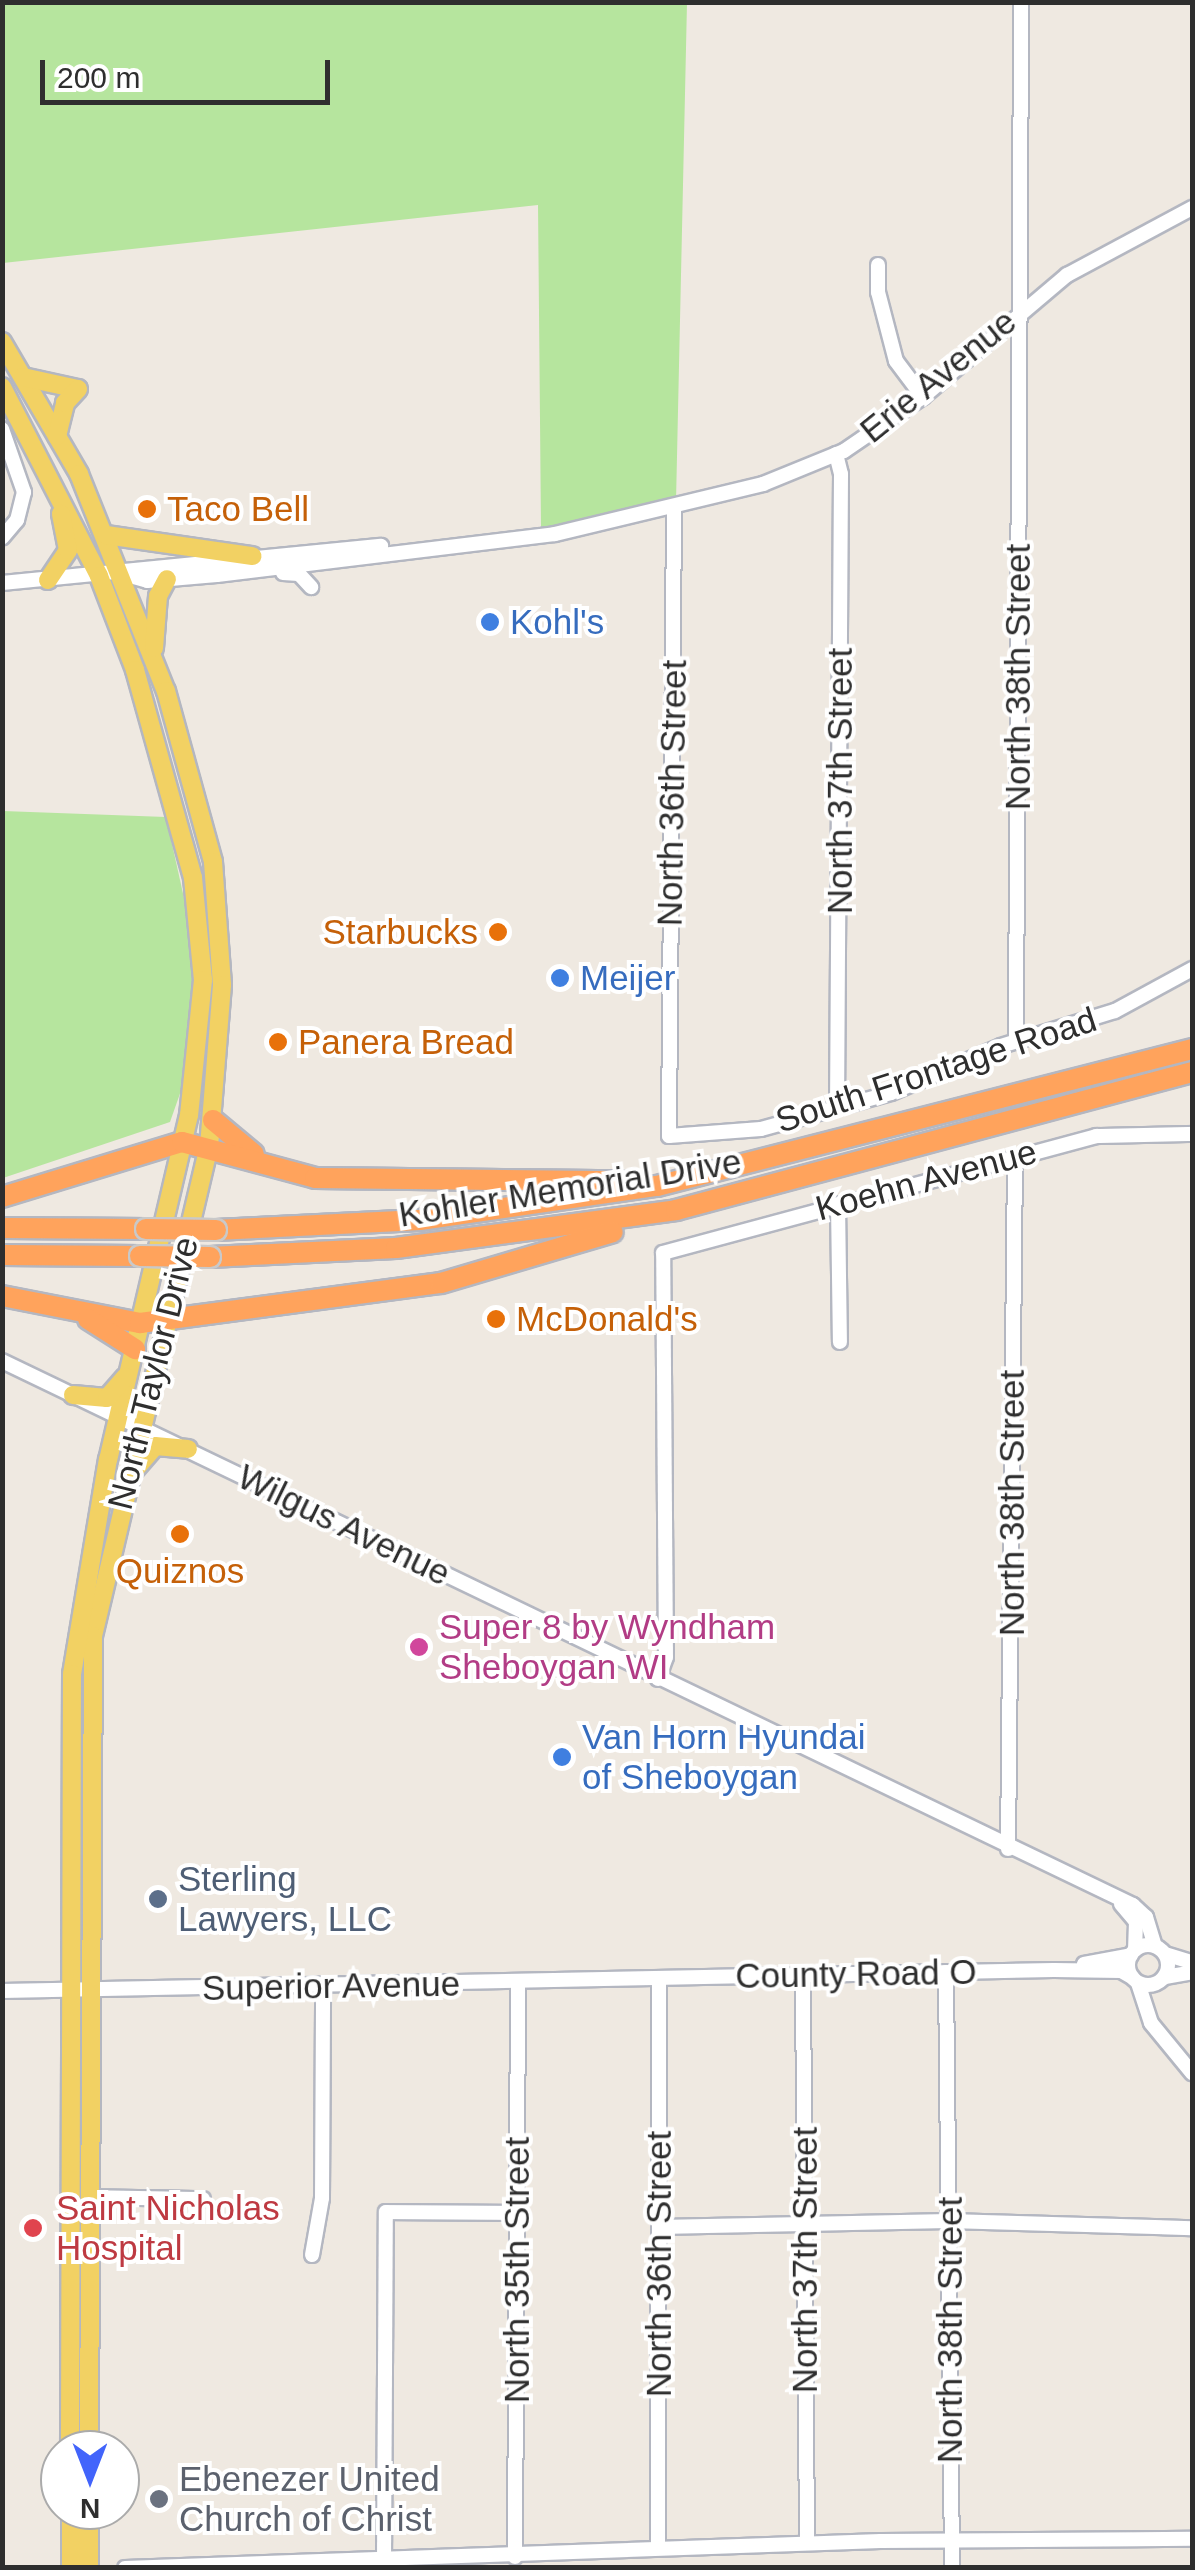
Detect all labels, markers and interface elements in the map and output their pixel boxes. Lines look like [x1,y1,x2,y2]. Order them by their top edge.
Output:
scale bar [45,40,335,102]
text: 200 m [57,61,140,94]
street label: Erie Avenue [851,300,1025,452]
place label: Taco Bell [167,488,309,530]
marker: Taco Bell [136,498,158,520]
street label: North 38th Street [997,544,1039,810]
place label: Kohl's [510,601,604,643]
marker: Kohl's [479,611,501,633]
street label: North 37th Street [819,648,861,914]
street label: North 36th Street [649,659,695,927]
place label: Starbucks [322,911,478,953]
marker: Starbucks [487,921,509,943]
place label: Meijer [580,957,675,999]
marker: Meijer [549,967,571,989]
street label: South Frontage Road [770,998,1102,1142]
place label: Panera Bread [298,1021,514,1063]
marker: Panera Bread [267,1031,289,1053]
street label: Koehn Avenue [810,1130,1042,1230]
street label: Kohler Memorial Drive [396,1140,744,1236]
street label: North Taylor Drive [99,1232,207,1514]
place label: McDonald's [516,1298,698,1340]
marker: McDonald's [485,1308,507,1330]
street label: North 38th Street [991,1370,1033,1636]
street label: Wilgus Avenue [230,1455,458,1595]
marker: Quiznos [169,1523,191,1545]
place label: Quiznos [116,1550,244,1592]
place label: Super 8 by Wyndham Sheboygan WI [439,1606,775,1688]
marker: Super 8 by Wyndham Sheboygan WI [408,1636,430,1658]
place label: Van Horn Hyundai of Sheboygan [582,1716,865,1798]
marker: Van Horn Hyundai of Sheboygan [551,1746,573,1768]
place label: Sterling Lawyers, LLC [178,1858,392,1940]
marker: Sterling Lawyers, LLC [147,1888,169,1910]
street label: County Road O [735,1951,977,1997]
street label: Superior Avenue [201,1963,461,2009]
street label: North 37th Street [784,2127,826,2393]
street label: North 36th Street [638,2131,680,2397]
street label: North 35th Street [496,2137,538,2403]
place label: Saint Nicholas Hospital [56,2187,280,2269]
street label: North 38th Street [929,2197,971,2463]
marker: Saint Nicholas Hospital [20,2215,46,2241]
north arrow [40,2430,140,2530]
place label: Ebenezer United Church of Christ [179,2458,440,2540]
marker: Ebenezer United Church of Christ [148,2488,170,2510]
text: N [80,2493,100,2524]

